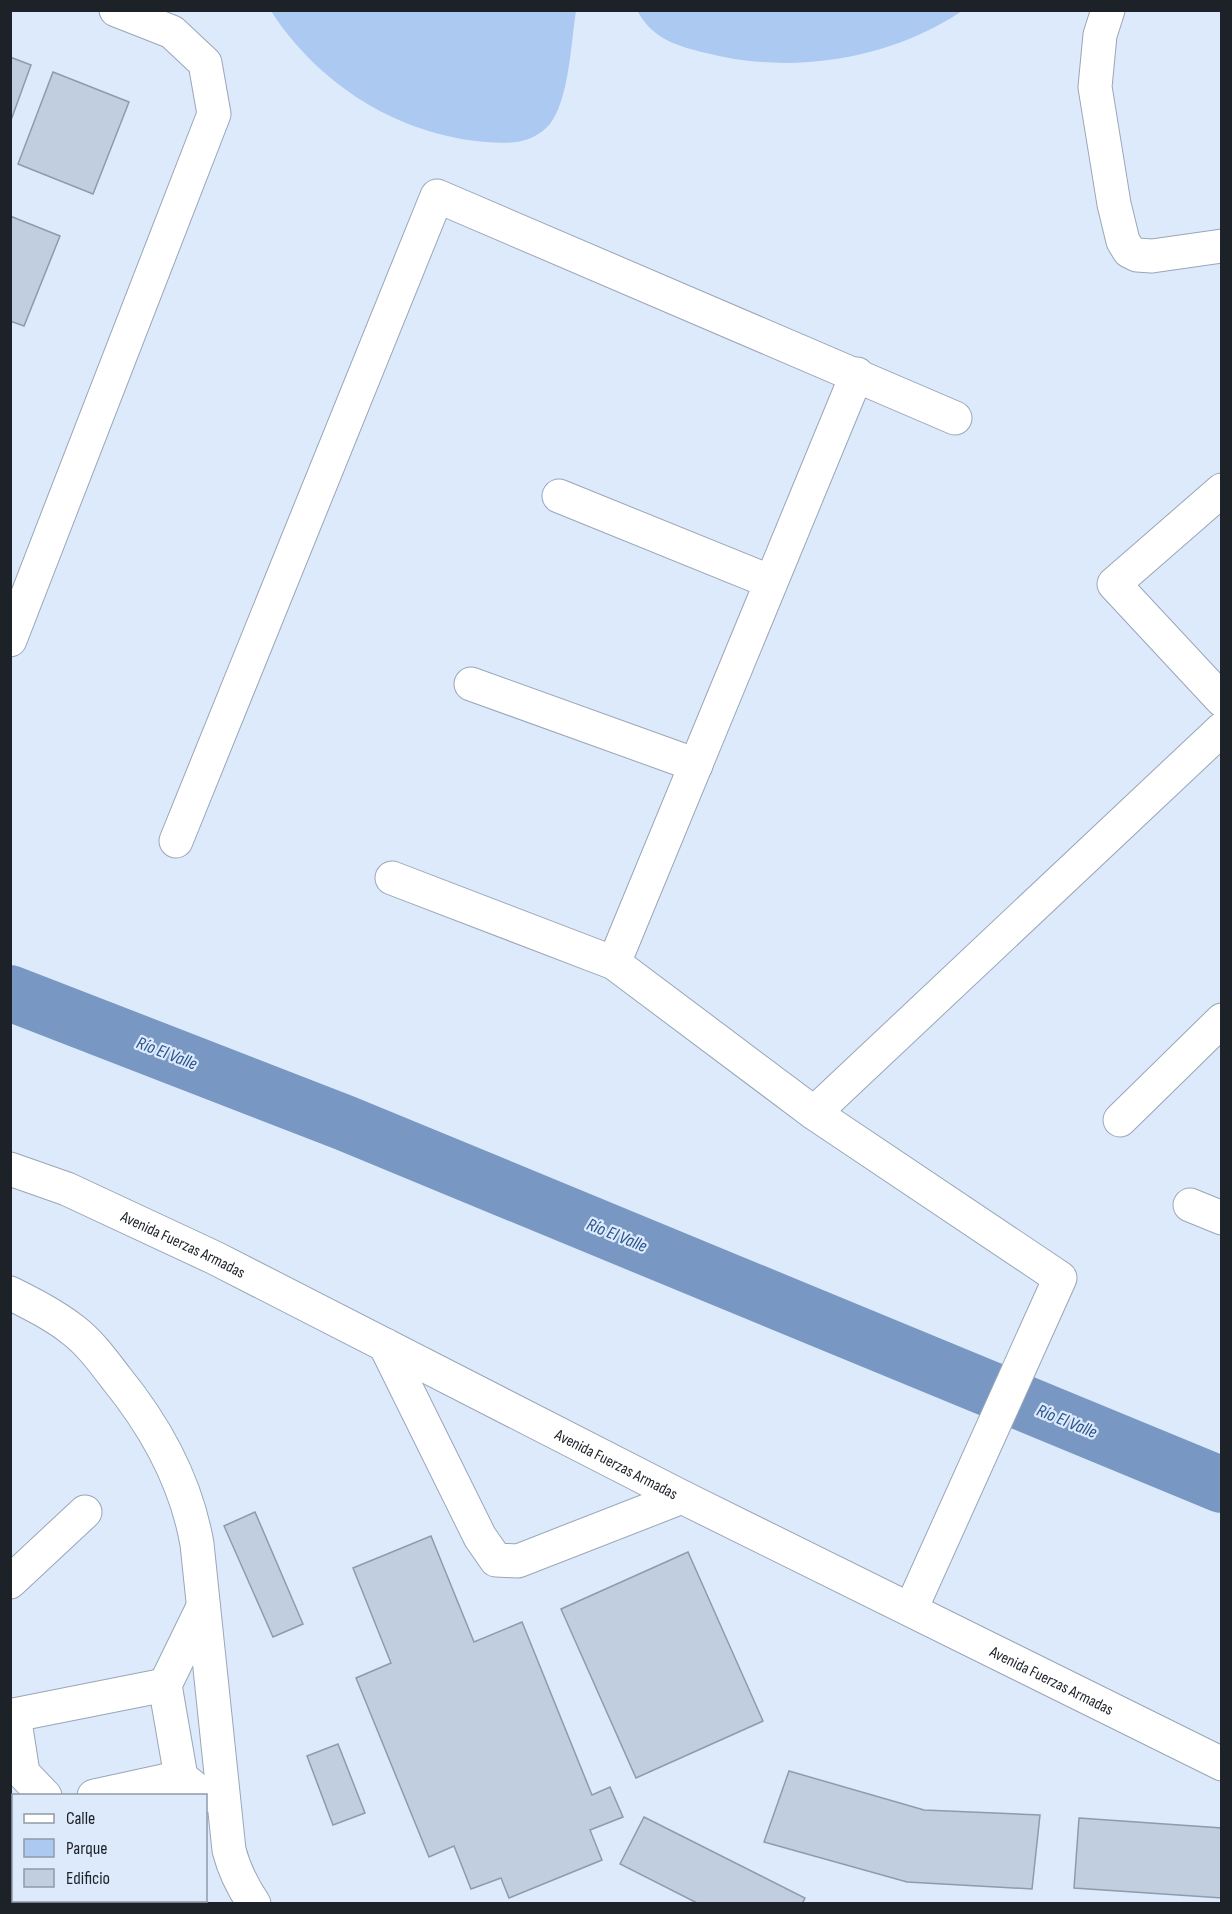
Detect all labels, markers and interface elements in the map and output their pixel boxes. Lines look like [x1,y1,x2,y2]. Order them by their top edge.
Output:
water label: Río El Valle [134,1032,200,1075]
street label: Avenida Fuerzas Armadas [117,1207,248,1283]
water label: Río El Valle [584,1214,650,1257]
water label: Río El Valle [1034,1400,1100,1443]
street label: Avenida Fuerzas Armadas [551,1425,681,1504]
street label: Avenida Fuerzas Armadas [986,1642,1116,1720]
legend [12,1794,207,1902]
text: Calle [66,1808,95,1829]
text: Parque [66,1838,107,1859]
text: Edificio [66,1868,110,1889]

